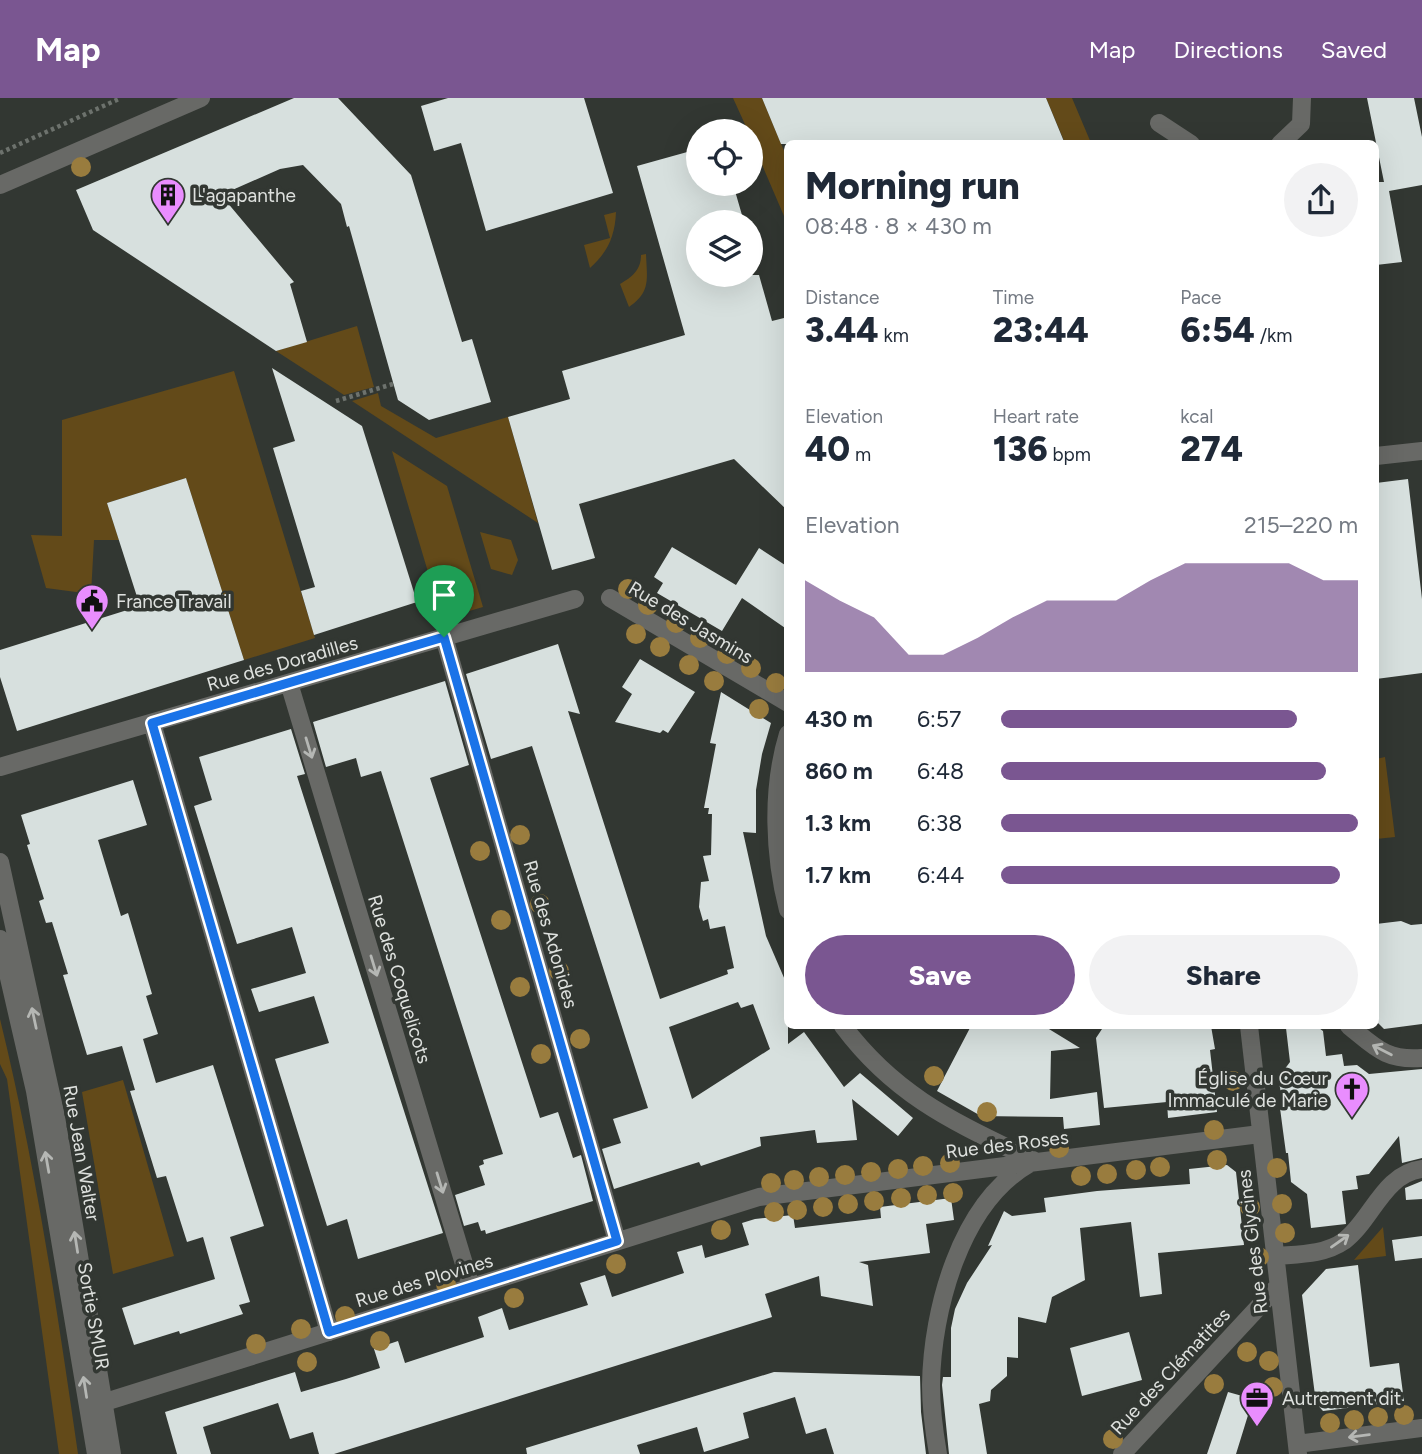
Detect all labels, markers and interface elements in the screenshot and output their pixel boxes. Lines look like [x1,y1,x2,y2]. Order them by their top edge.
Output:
text: Map [35,30,101,69]
text: Map [1089,35,1135,64]
text: Directions [1173,35,1283,64]
text: Saved [1321,35,1387,64]
map controls [686,119,763,287]
button: locate [686,119,763,196]
text: Morning run [805,163,1020,209]
button: share [1284,163,1358,237]
building icon: L'agapanthe [149,176,187,225]
place label: L'agapanthe [192,184,296,207]
button: layers [686,210,763,287]
text: 08:48 · 8 × 430 m [805,212,992,240]
text: Distance [805,286,879,309]
text: Time [993,286,1034,309]
text: Pace [1180,286,1221,309]
text: 3.44 [805,309,879,351]
text: 23:44 [993,309,1089,351]
text: 6:54 [1180,309,1255,351]
text: km [879,324,909,347]
text: /km [1255,324,1292,347]
text: Elevation [805,405,883,428]
text: Heart rate [993,405,1079,428]
text: kcal [1180,405,1214,428]
text: 40 [805,428,850,470]
text: 136 [993,428,1048,470]
text: 274 [1180,428,1243,470]
text: m [850,443,871,466]
text: bpm [1048,443,1091,466]
text: Elevation [805,511,900,539]
text: 215–220 m [1244,511,1358,539]
pin [414,565,474,637]
icon: arrive [425,576,463,614]
street label: Rue des Jasmins [624,576,757,669]
public building icon: France Travail [73,582,111,631]
place label: France Travail [116,590,232,613]
street label: Rue des Doradilles [204,631,360,696]
text: 430 m [805,705,873,733]
text: 6:57 [917,705,961,733]
one-way arrow [303,737,316,759]
text: 860 m [805,757,873,785]
text: 6:48 [917,757,964,785]
text: 1.3 km [805,809,871,837]
text: 6:38 [917,809,962,837]
street label: Rue des Adonides [518,857,583,1011]
text: 1.7 km [805,861,871,889]
text: 6:44 [917,861,964,889]
street label: Rue des Coquelicots [363,892,436,1066]
button: Save [805,935,1075,1015]
button: Share [1089,935,1358,1015]
one-way arrow [369,954,382,976]
one-way arrow [27,1007,41,1030]
one-way arrow [1373,1043,1393,1057]
place label: Église du Cœur Immaculé de Marie [1168,1067,1329,1112]
church icon: Église du Cœur Immaculé de Marie [1333,1070,1371,1119]
street label: Rue Jean Walter [58,1083,105,1224]
street label: Rue des Roses [944,1126,1070,1163]
one-way arrow [40,1151,53,1174]
street label: Rue des Glycines [1232,1168,1273,1316]
one-way arrow [435,1172,448,1194]
one-way arrow [69,1231,82,1254]
one-way arrow [1330,1234,1349,1248]
street label: Rue des Plovines [353,1249,496,1312]
street label: Sortie SMUR [73,1260,114,1372]
street label: Rue des Clématites [1106,1303,1235,1439]
one-way arrow [78,1376,91,1399]
office icon: Autrement dit [1238,1379,1276,1428]
place label: Autrement dit [1282,1387,1401,1410]
one-way arrow [1348,1429,1371,1442]

